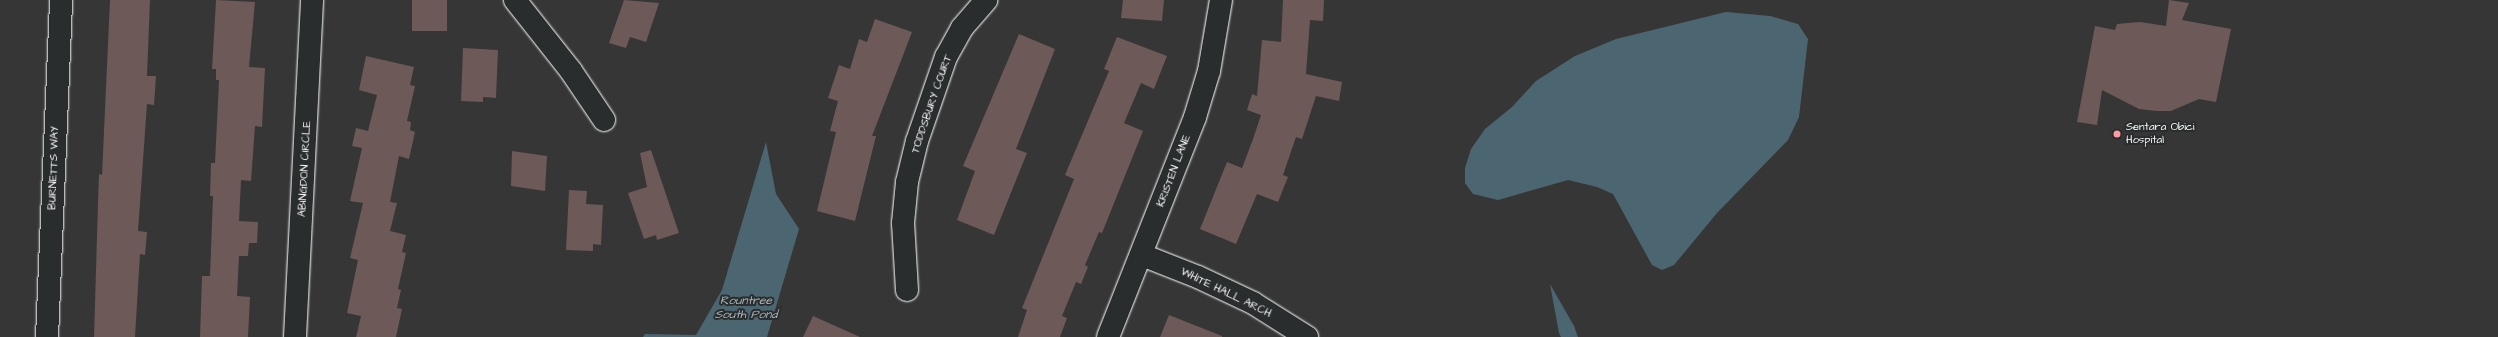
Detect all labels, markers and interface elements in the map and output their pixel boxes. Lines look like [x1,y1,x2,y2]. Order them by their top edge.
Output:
street label: TODDSBURY COURT [909,53,955,155]
street label: ABINGDON CIRCLE [296,121,314,217]
place label: Sentara Obici Hospital [2126,121,2194,147]
street label: BURNETTS WAY [46,126,62,210]
marker: Sentara Obici Hospital [2111,128,2123,140]
street label: KRISTEN LANE [1154,133,1194,209]
street label: WHITE HALL ARCH [1179,265,1273,321]
water label: Rountree South Pond [715,294,777,322]

